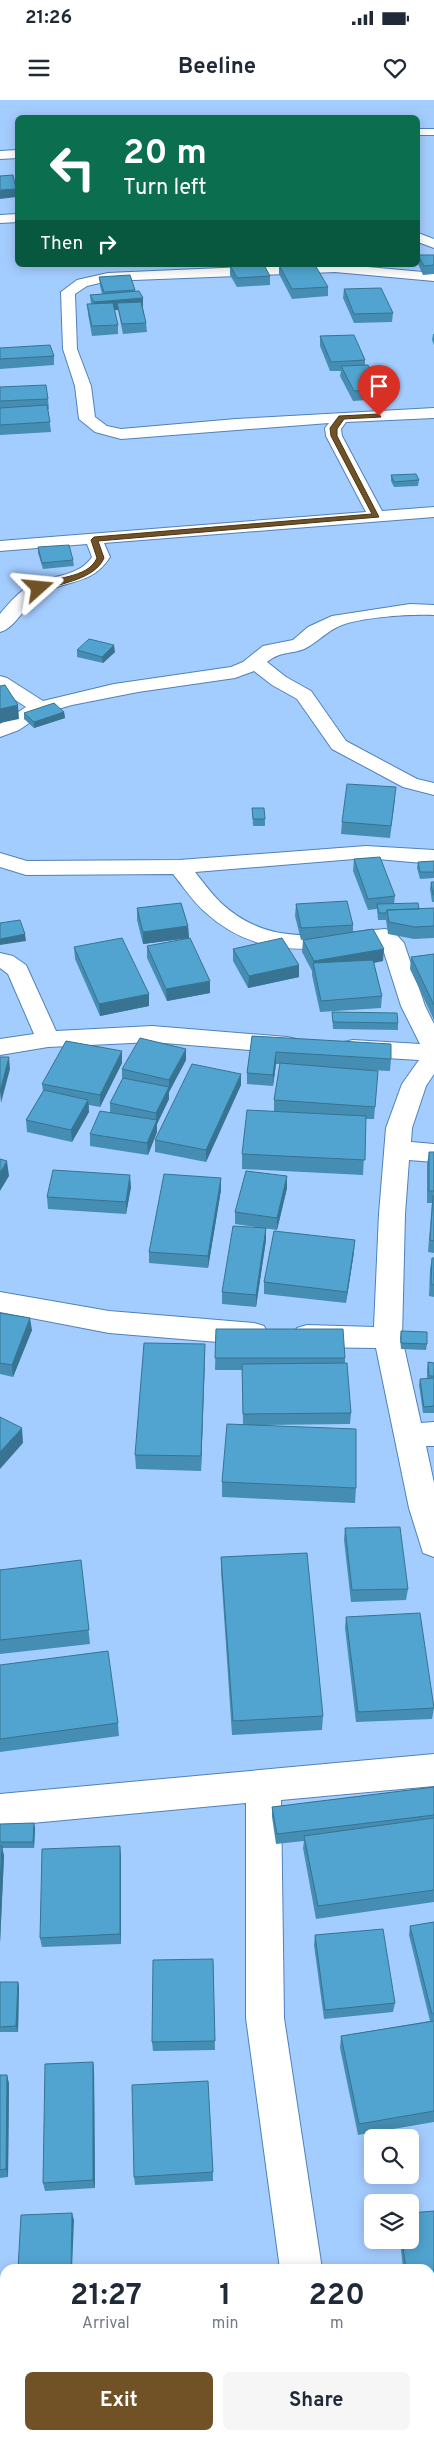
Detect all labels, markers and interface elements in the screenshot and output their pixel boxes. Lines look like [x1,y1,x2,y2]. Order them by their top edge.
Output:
text: 21:26 [25,6,72,30]
icon: menu [25,54,53,82]
text: Beeline [178,54,256,81]
icon: heart [381,54,409,82]
text: 20 m [123,132,207,176]
icon: left [40,135,105,200]
text: Turn left [123,175,206,202]
icon: right [93,230,121,258]
text: Then [40,232,83,256]
pin [358,365,400,416]
icon: arrive [365,372,393,400]
position arrow [12,561,64,613]
map controls [364,2129,419,2249]
button: search [364,2129,419,2184]
button: layers [364,2194,419,2249]
text: 21:27 [70,2278,142,2315]
text: 1 [219,2278,231,2315]
text: 220 [309,2278,365,2315]
text: Arrival [82,2314,130,2334]
text: min [212,2314,238,2334]
text: m [330,2314,343,2334]
button: Exit [25,2372,213,2430]
button: Share [223,2372,410,2430]

